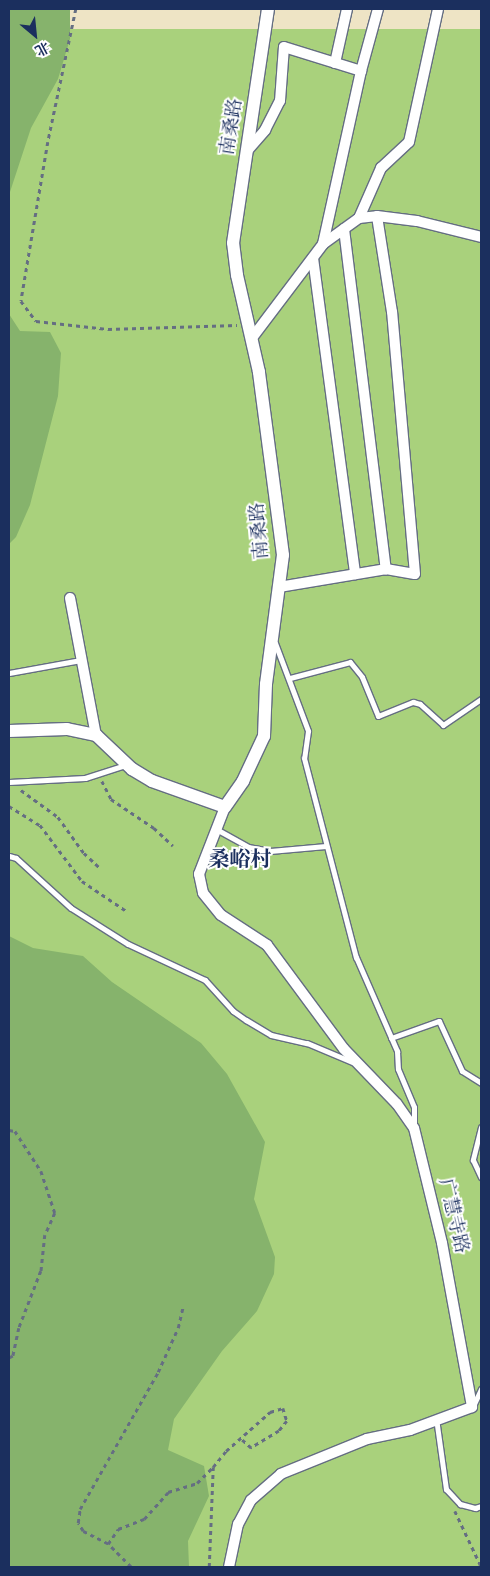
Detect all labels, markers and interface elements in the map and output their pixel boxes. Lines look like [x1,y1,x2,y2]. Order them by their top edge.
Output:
north arrow [10,10,60,60]
text: 北 [32,37,52,59]
street label: 南桑路 [216,97,248,157]
street label: 南桑路 [246,502,274,560]
district label: 桑峪村 [209,847,271,873]
street label: 广慧寺路 [433,1176,473,1256]

